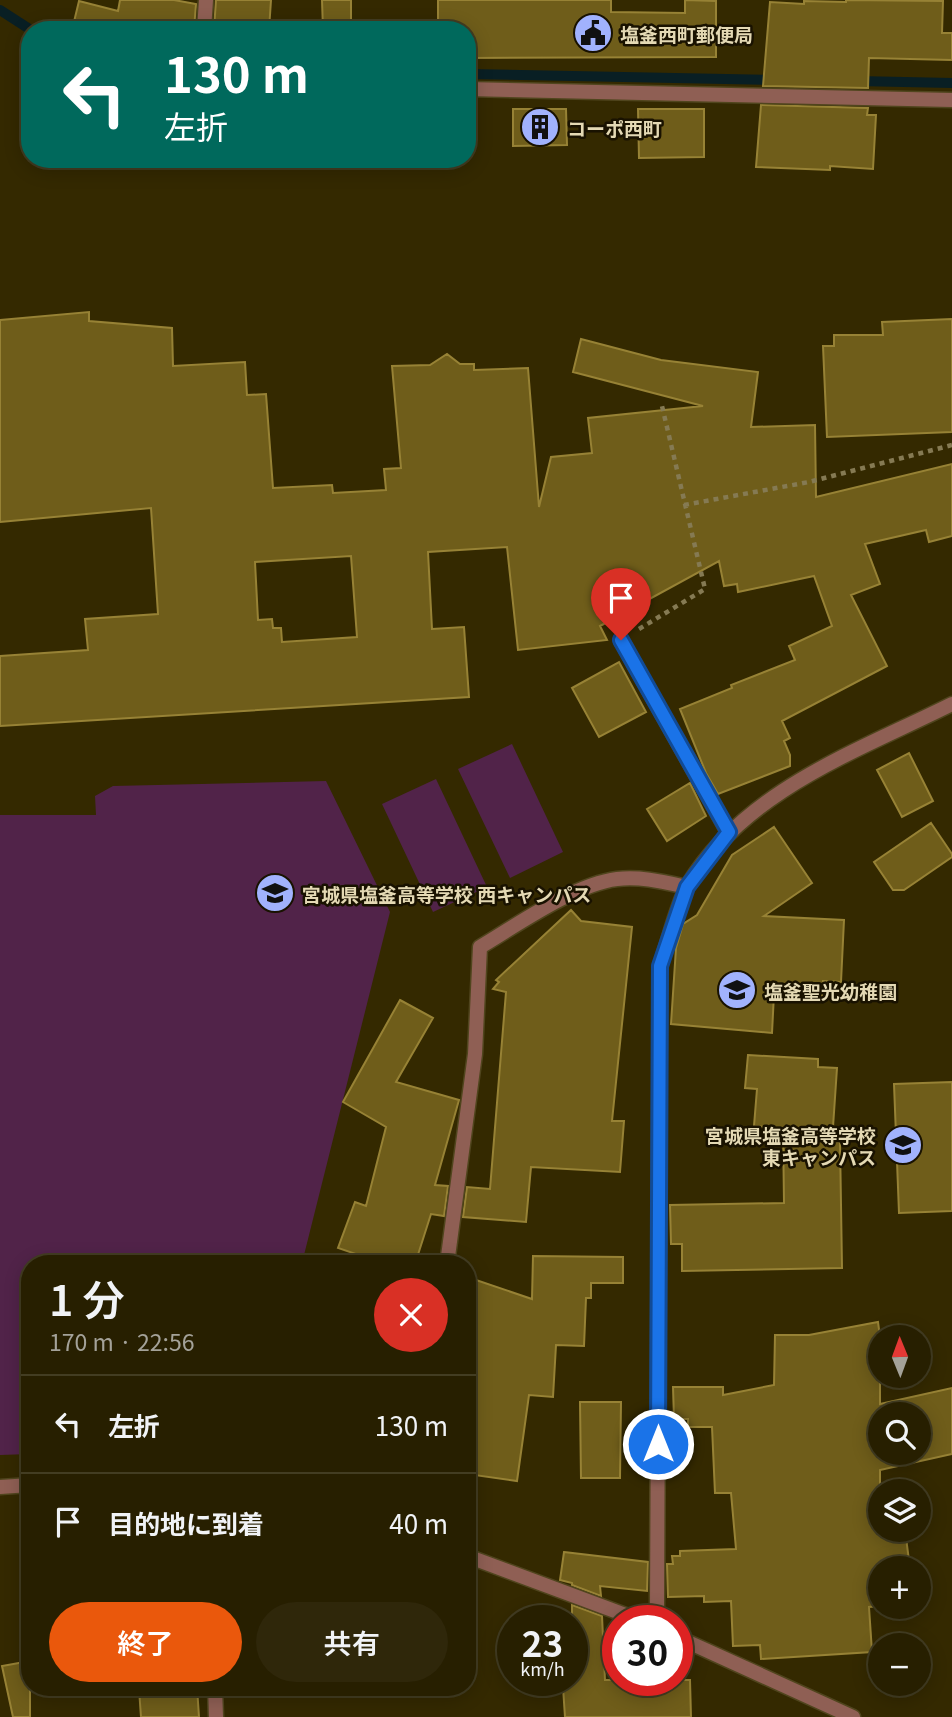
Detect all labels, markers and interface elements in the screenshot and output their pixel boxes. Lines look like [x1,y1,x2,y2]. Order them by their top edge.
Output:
public building icon: 塩釜西町郵便局 [572,12,614,54]
place label: 塩釜西町郵便局 [620,20,753,47]
text: 130 m [164,36,309,107]
icon: left [49,49,140,140]
text: 左折 [164,102,228,148]
building icon: コーポ西町 [519,106,561,148]
place label: コーポ西町 [567,114,662,141]
pin [591,568,651,640]
icon: arrive [602,579,640,617]
school or university icon: 宮城県塩釜高等学校 西キャンパス [254,872,296,914]
place label: 宮城県塩釜高等学校 西キャンパス [302,880,591,907]
school or university icon: 塩釜聖光幼稚園 [716,969,758,1011]
place label: 塩釜聖光幼稚園 [764,977,897,1004]
place label: 宮城県塩釜高等学校 東キャンパス [705,1121,876,1170]
school or university icon: 宮城県塩釜高等学校 東キャンパス [882,1124,924,1166]
text: 1 分 [49,1267,125,1328]
button: close [374,1278,448,1352]
text: 170 m · 22:56 [49,1324,194,1358]
north arrow [868,1325,931,1388]
map controls [868,1325,931,1696]
button: search [868,1402,931,1465]
icon: left [49,1405,87,1443]
text: 左折 [108,1406,160,1443]
text: 130 m [375,1406,448,1443]
position arrow [621,1407,695,1481]
button: layers [868,1479,931,1542]
icon: arrive [49,1503,87,1541]
text: 目的地に到着 [108,1504,264,1541]
text: 40 m [389,1504,448,1541]
button: + [868,1556,931,1619]
button: 終了 [49,1602,242,1682]
button: 共有 [256,1602,448,1682]
speed limit sign: 30 [602,1605,693,1696]
text: 23 [522,1616,563,1667]
button: − [868,1633,931,1696]
text: km/h [520,1655,565,1681]

